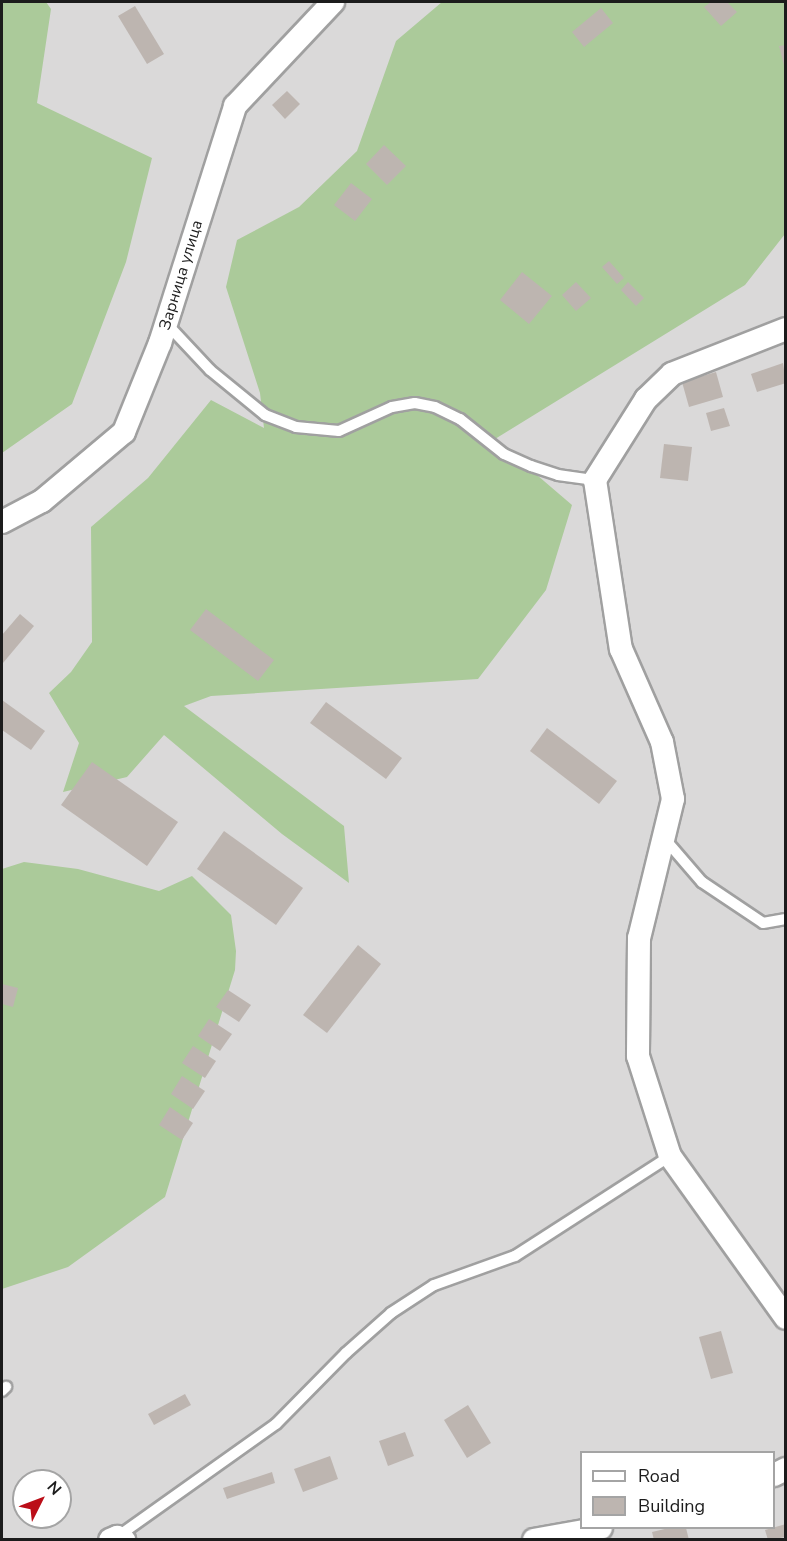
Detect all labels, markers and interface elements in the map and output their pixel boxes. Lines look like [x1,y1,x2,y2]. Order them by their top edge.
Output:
street label: Зарница улица [155,218,207,332]
legend [580,1451,775,1529]
text: Road [638,1464,680,1488]
north arrow [12,1469,72,1529]
text: N [42,1476,66,1500]
text: Building [638,1494,705,1518]

